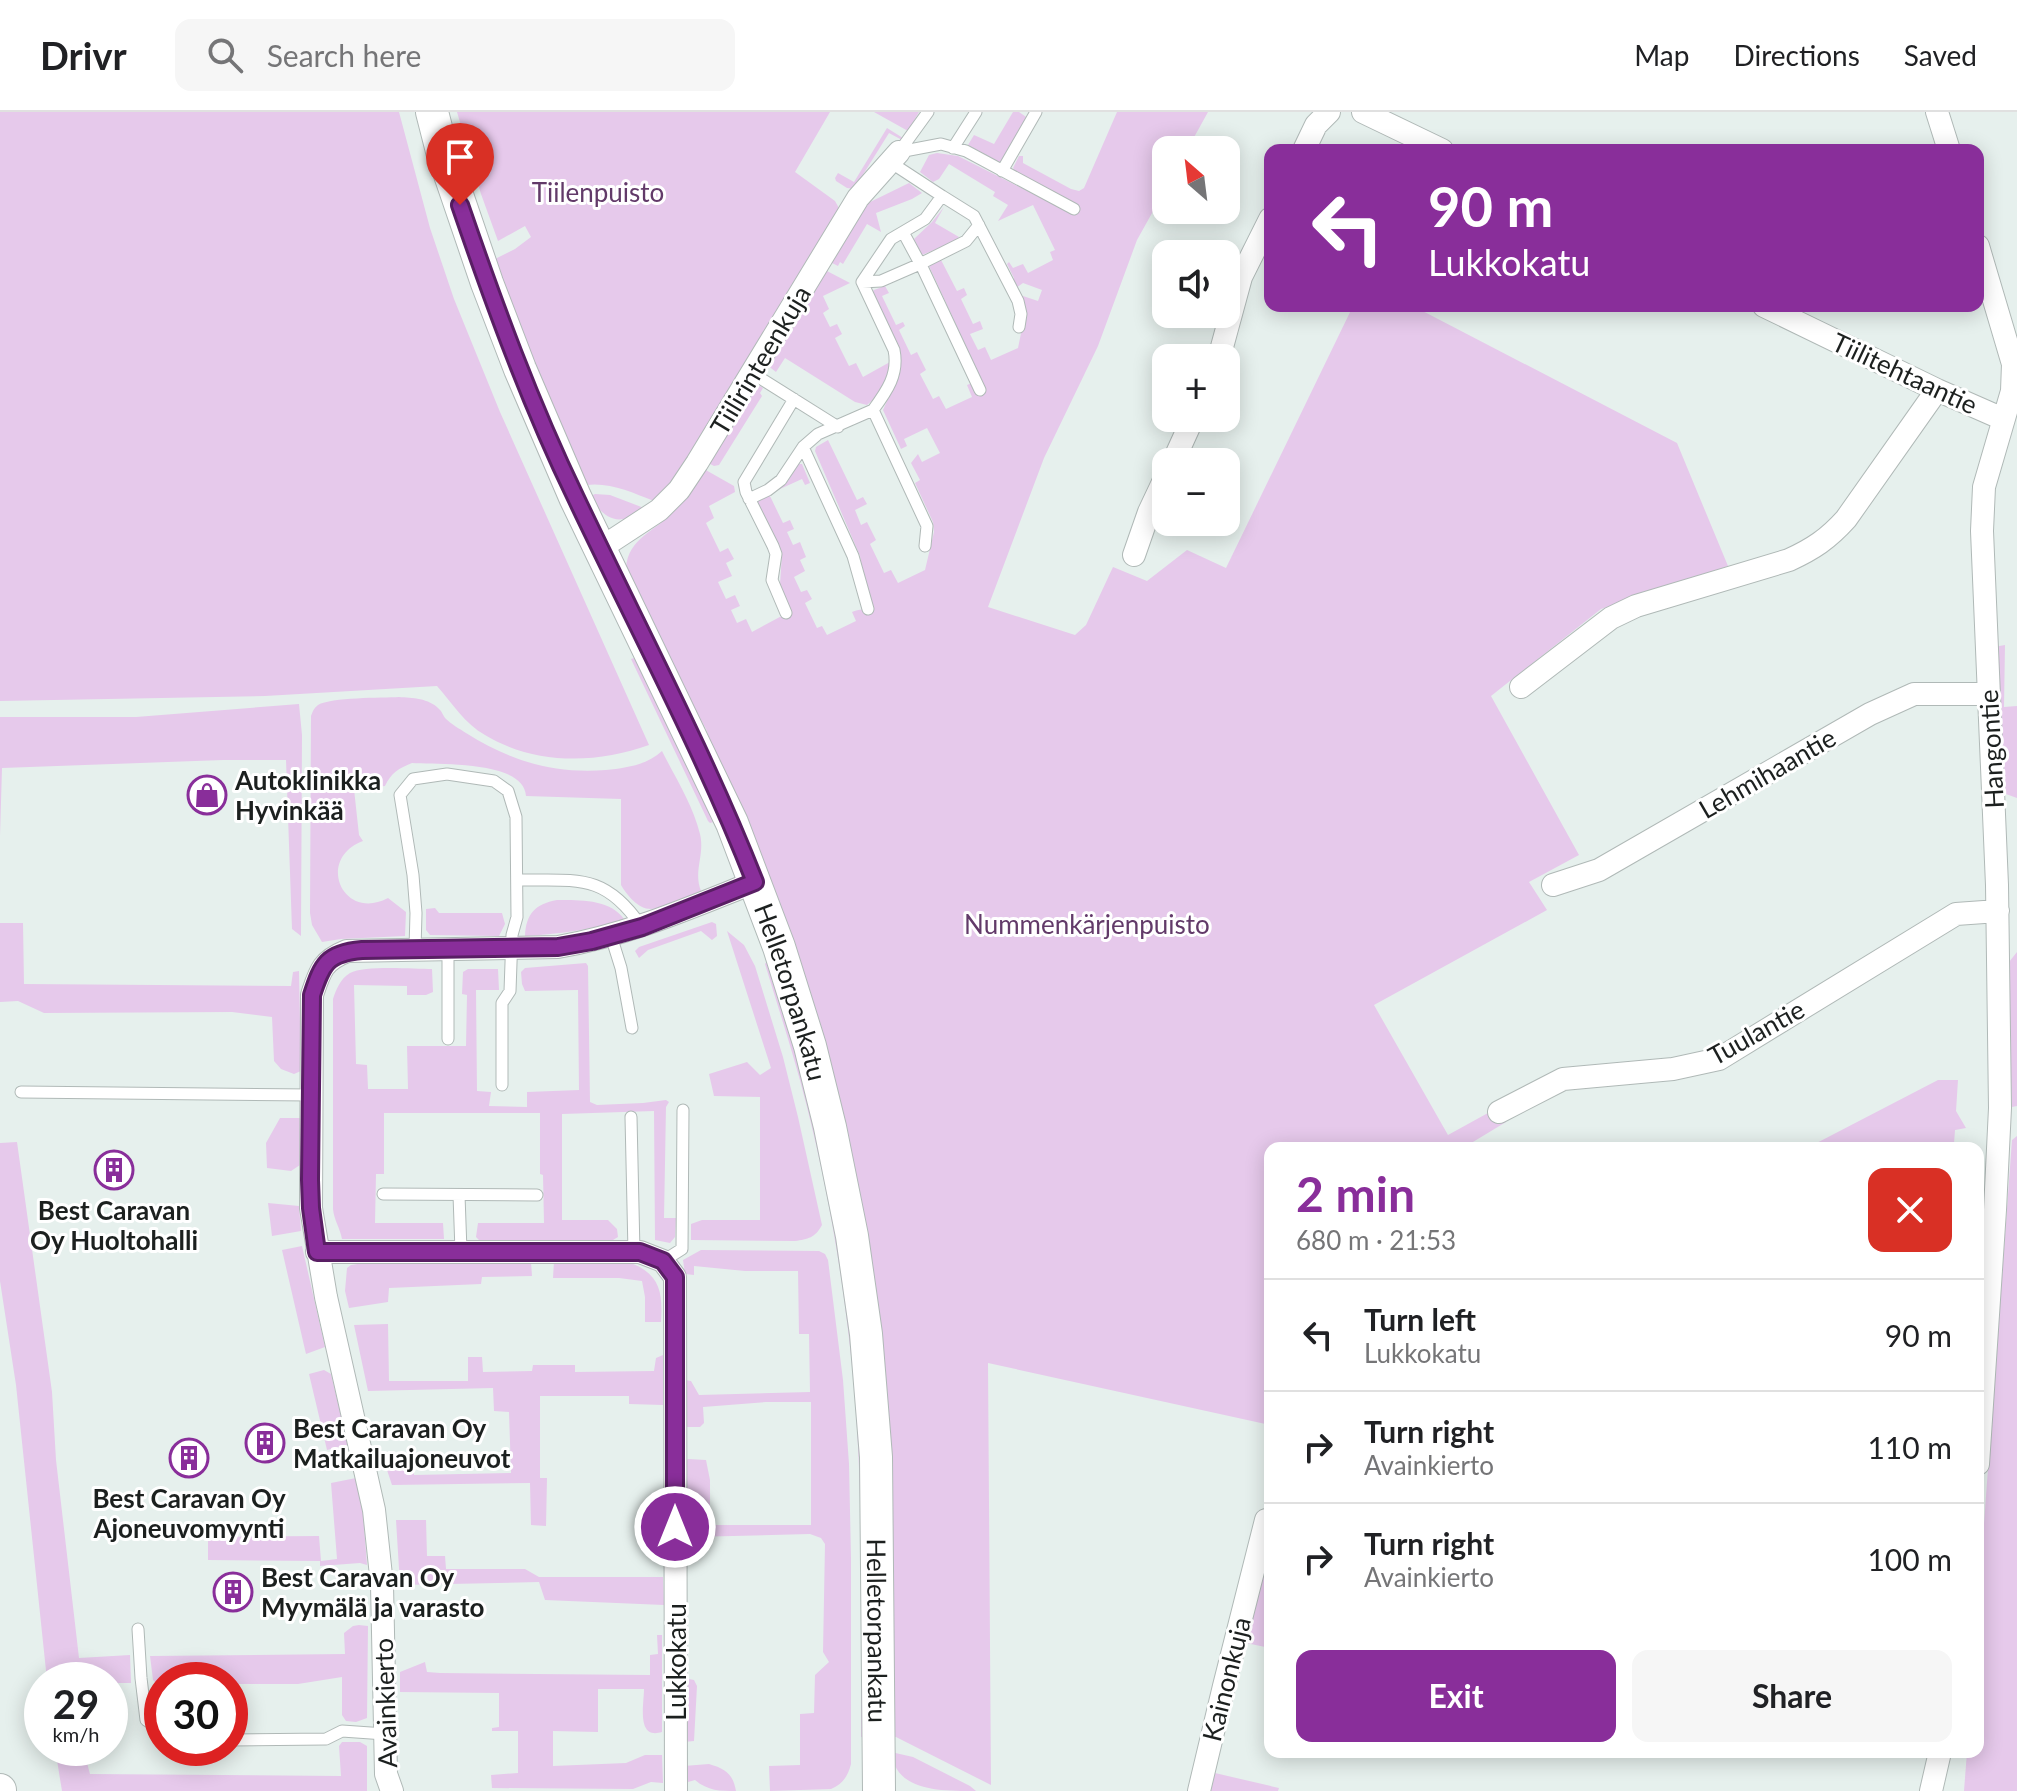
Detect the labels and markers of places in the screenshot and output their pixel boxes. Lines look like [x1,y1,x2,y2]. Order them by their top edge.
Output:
pin [426,123,494,205]
place label: Autoklinikka Hyvinkää [234,764,381,826]
shop icon: Autoklinikka Hyvinkää [186,774,228,816]
building icon: Best Caravan Oy Huoltohalli [93,1149,135,1191]
place label: Best Caravan Oy Huoltohalli [30,1194,198,1256]
place label: Best Caravan Oy Matkailuajoneuvot [293,1412,511,1474]
building icon: Best Caravan Oy Matkailuajoneuvot [244,1422,286,1464]
building icon: Best Caravan Oy Ajoneuvomyynti [168,1437,210,1479]
place label: Best Caravan Oy Ajoneuvomyynti [92,1482,286,1544]
place label: Best Caravan Oy Myymälä ja varasto [261,1561,484,1623]
building icon: Best Caravan Oy Myymälä ja varasto [212,1571,254,1613]

